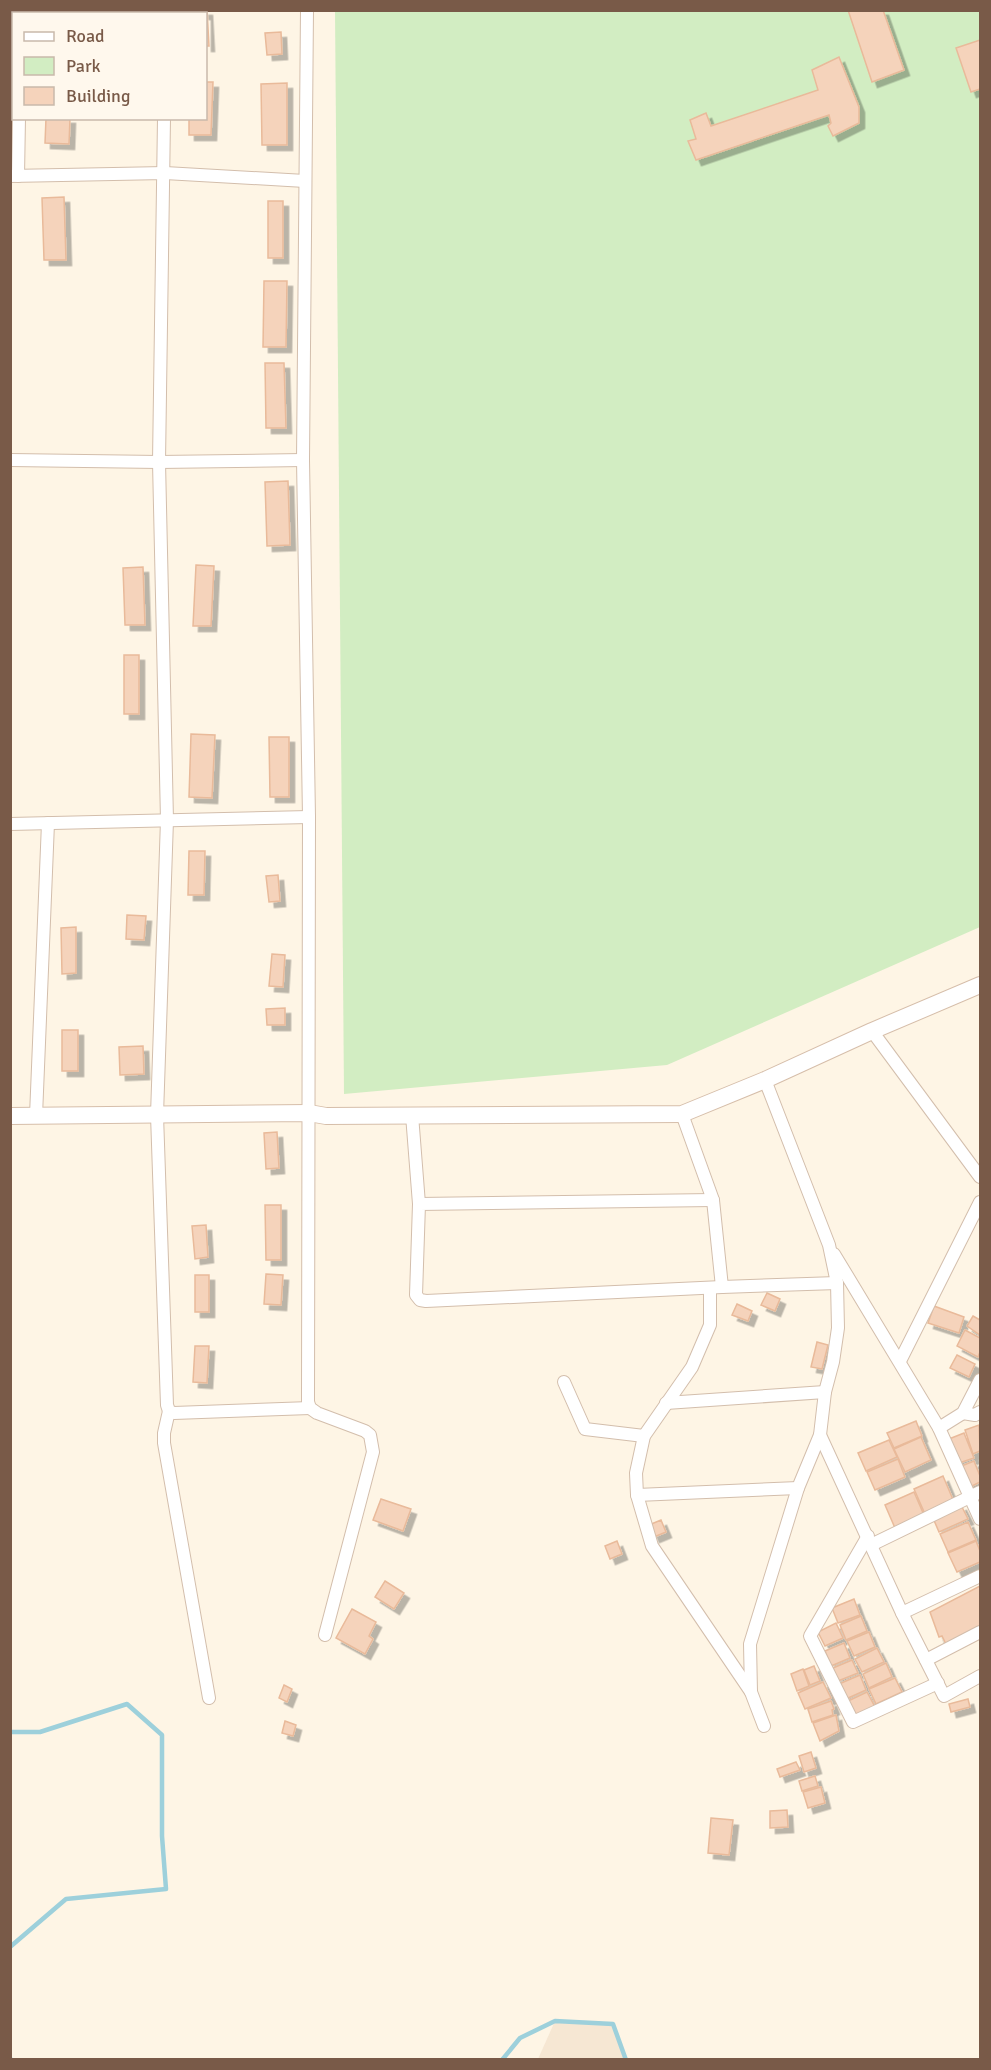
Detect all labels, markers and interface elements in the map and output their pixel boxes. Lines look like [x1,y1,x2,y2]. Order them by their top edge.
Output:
legend [12,12,207,120]
text: Road [66,25,105,47]
text: Park [66,55,101,77]
text: Building [66,85,130,107]

